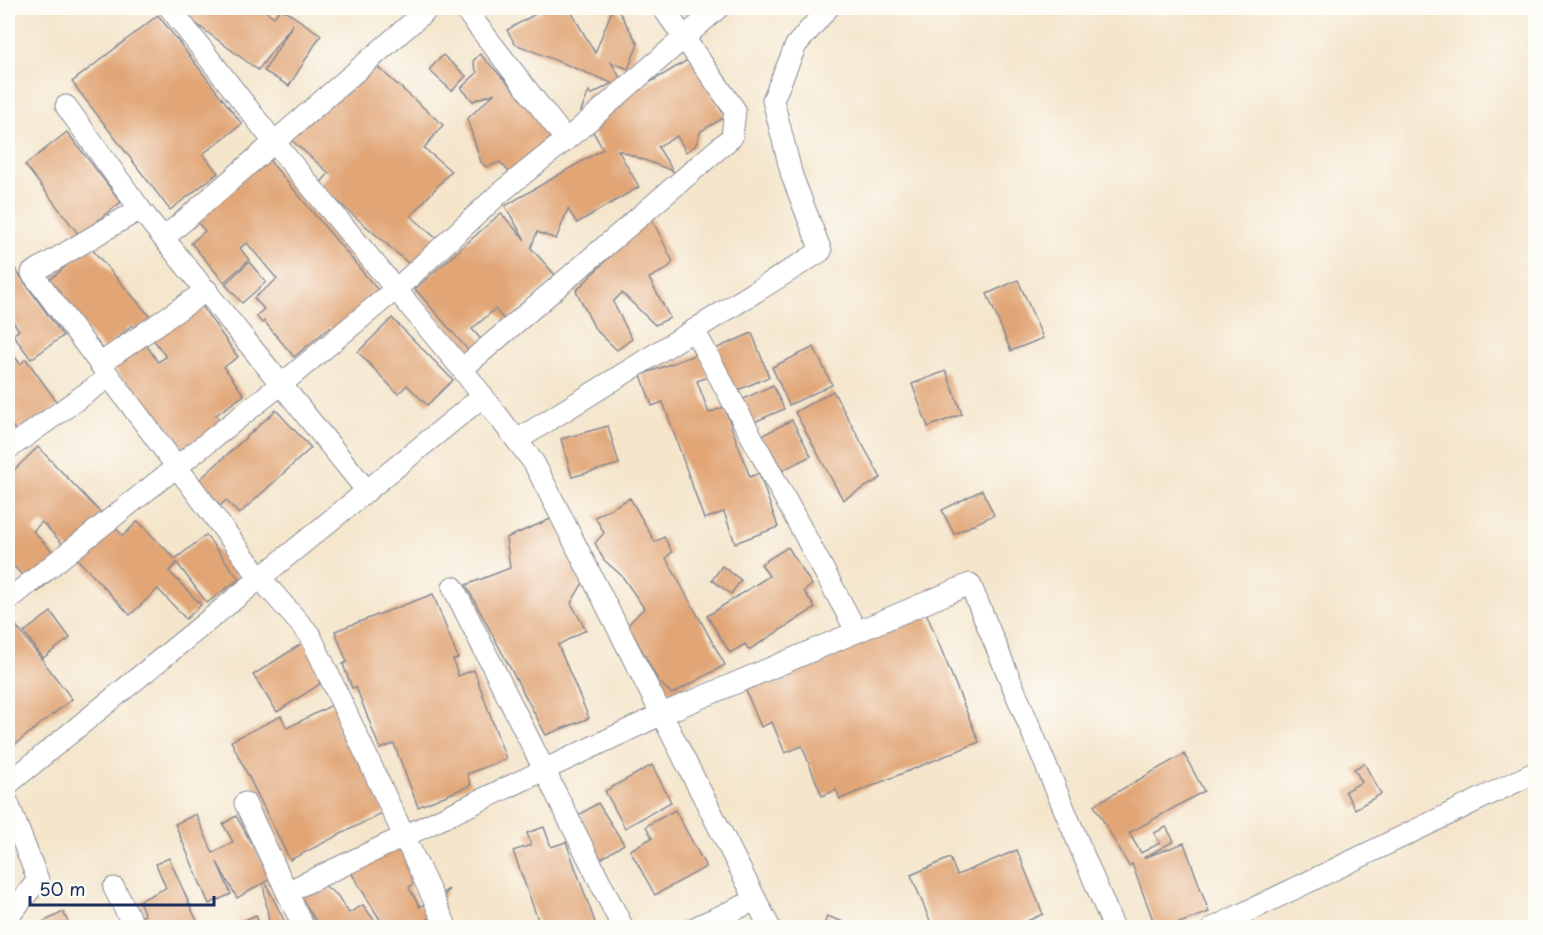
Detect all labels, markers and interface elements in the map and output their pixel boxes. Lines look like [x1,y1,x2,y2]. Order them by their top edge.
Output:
scale bar [30,869,214,907]
text: 50 m [39,875,86,902]

